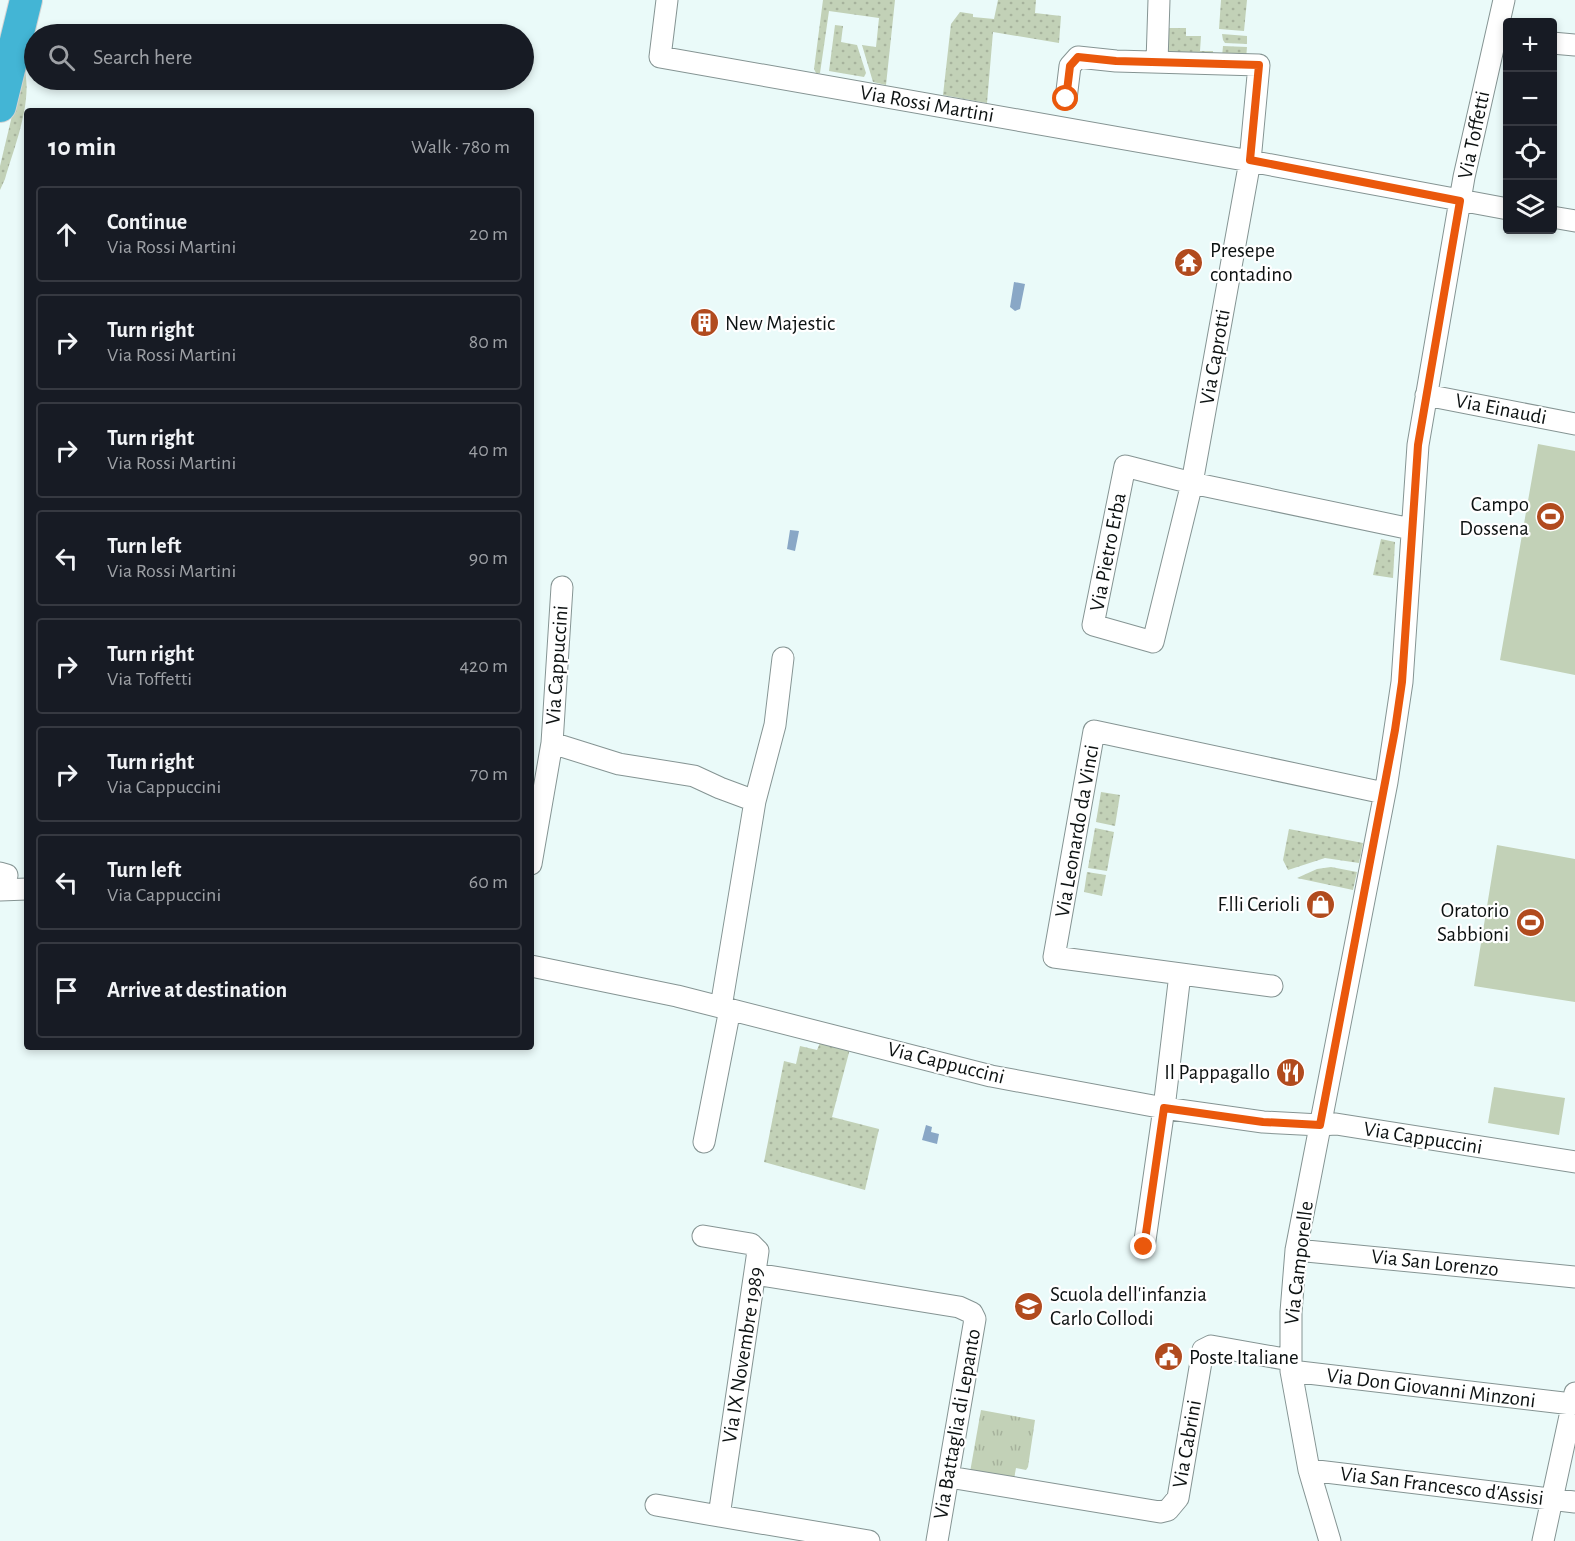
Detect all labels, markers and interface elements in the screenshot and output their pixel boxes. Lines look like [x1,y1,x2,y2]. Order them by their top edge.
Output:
map controls [1503,18,1557,234]
button: + [1503,18,1557,72]
search box [24,24,534,90]
icon: search [45,41,78,74]
text: Search here [93,46,192,68]
button: − [1503,72,1557,126]
street label: Via Rossi Martini [858,82,996,126]
route start [1052,85,1078,111]
street label: Via Toffetti [1454,89,1494,181]
button: locate [1503,126,1557,180]
text: 10 min [48,134,116,160]
text: Walk · 780 m [411,137,510,157]
button: layers [1503,180,1557,234]
text: Continue [107,211,187,233]
icon: ahead [50,218,83,251]
text: 20 m [469,224,508,244]
text: Via Rossi Martini [107,237,236,257]
place label: Presepe contadino [1210,240,1293,285]
temple icon: Presepe contadino [1173,246,1205,278]
building icon: New Majestic [688,307,720,339]
street label: Via Caprotti [1196,308,1234,406]
place label: New Majestic [725,313,835,334]
text: Turn right [107,319,194,341]
icon: right [50,326,83,359]
text: 80 m [469,332,508,352]
text: Via Rossi Martini [107,345,236,365]
street label: Via Einaudi [1454,390,1548,428]
text: Turn right [107,427,194,449]
icon: right [50,434,83,467]
text: 40 m [469,440,508,460]
text: Via Rossi Martini [107,453,236,473]
street label: Via Pietro Erba [1086,491,1130,613]
place label: Campo Dossena [1459,494,1529,539]
sports icon: Campo Dossena [1534,500,1566,532]
text: Turn left [107,535,181,557]
icon: left [50,542,83,575]
text: 90 m [469,548,508,568]
text: Via Rossi Martini [107,561,236,581]
street label: Via Cappuccini [542,604,572,726]
text: Turn right [107,643,194,665]
icon: right [50,650,83,683]
text: 420 m [459,656,508,676]
text: Via Toffetti [107,669,192,689]
street label: Via Leonardo da Vinci [1051,743,1103,919]
text: Turn right [107,751,194,773]
icon: right [50,758,83,791]
text: 70 m [470,764,508,784]
text: Via Cappuccini [107,777,221,797]
text: Turn left [107,859,181,881]
icon: left [50,866,83,899]
text: 60 m [469,872,508,892]
text: Via Cappuccini [107,885,221,905]
shop icon: F.lli Cerioli [1305,888,1337,920]
place label: F.lli Cerioli [1218,894,1300,915]
place label: Oratorio Sabbioni [1437,900,1509,945]
sports icon: Oratorio Sabbioni [1514,906,1546,938]
icon: arrive [50,974,83,1007]
text: Arrive at destination [107,979,287,1001]
street label: Via Cappuccini [885,1038,1007,1088]
restaurant icon: Il Pappagallo [1275,1056,1307,1088]
place label: Il Pappagallo [1164,1062,1270,1083]
street label: Via Cappuccini [1362,1118,1484,1158]
street label: Via Camporelle [1281,1200,1317,1326]
route end [1130,1233,1156,1259]
street label: Via San Lorenzo [1370,1246,1500,1280]
street label: Via IX Novembre 1989 [719,1265,767,1445]
place label: Scuola dell'infanzia Carlo Collodi [1050,1284,1207,1329]
school or university icon: Scuola dell'infanzia Carlo Collodi [1013,1290,1045,1322]
street label: Via Battaglia di Lepanto [930,1327,984,1521]
public building icon: Poste Italiane [1152,1341,1184,1373]
place label: Poste Italiane [1189,1347,1299,1368]
street label: Via Don Giovanni Minzoni [1325,1365,1537,1411]
street label: Via Cabrini [1169,1398,1205,1490]
street label: Via San Francesco d'Assisi [1339,1463,1545,1509]

